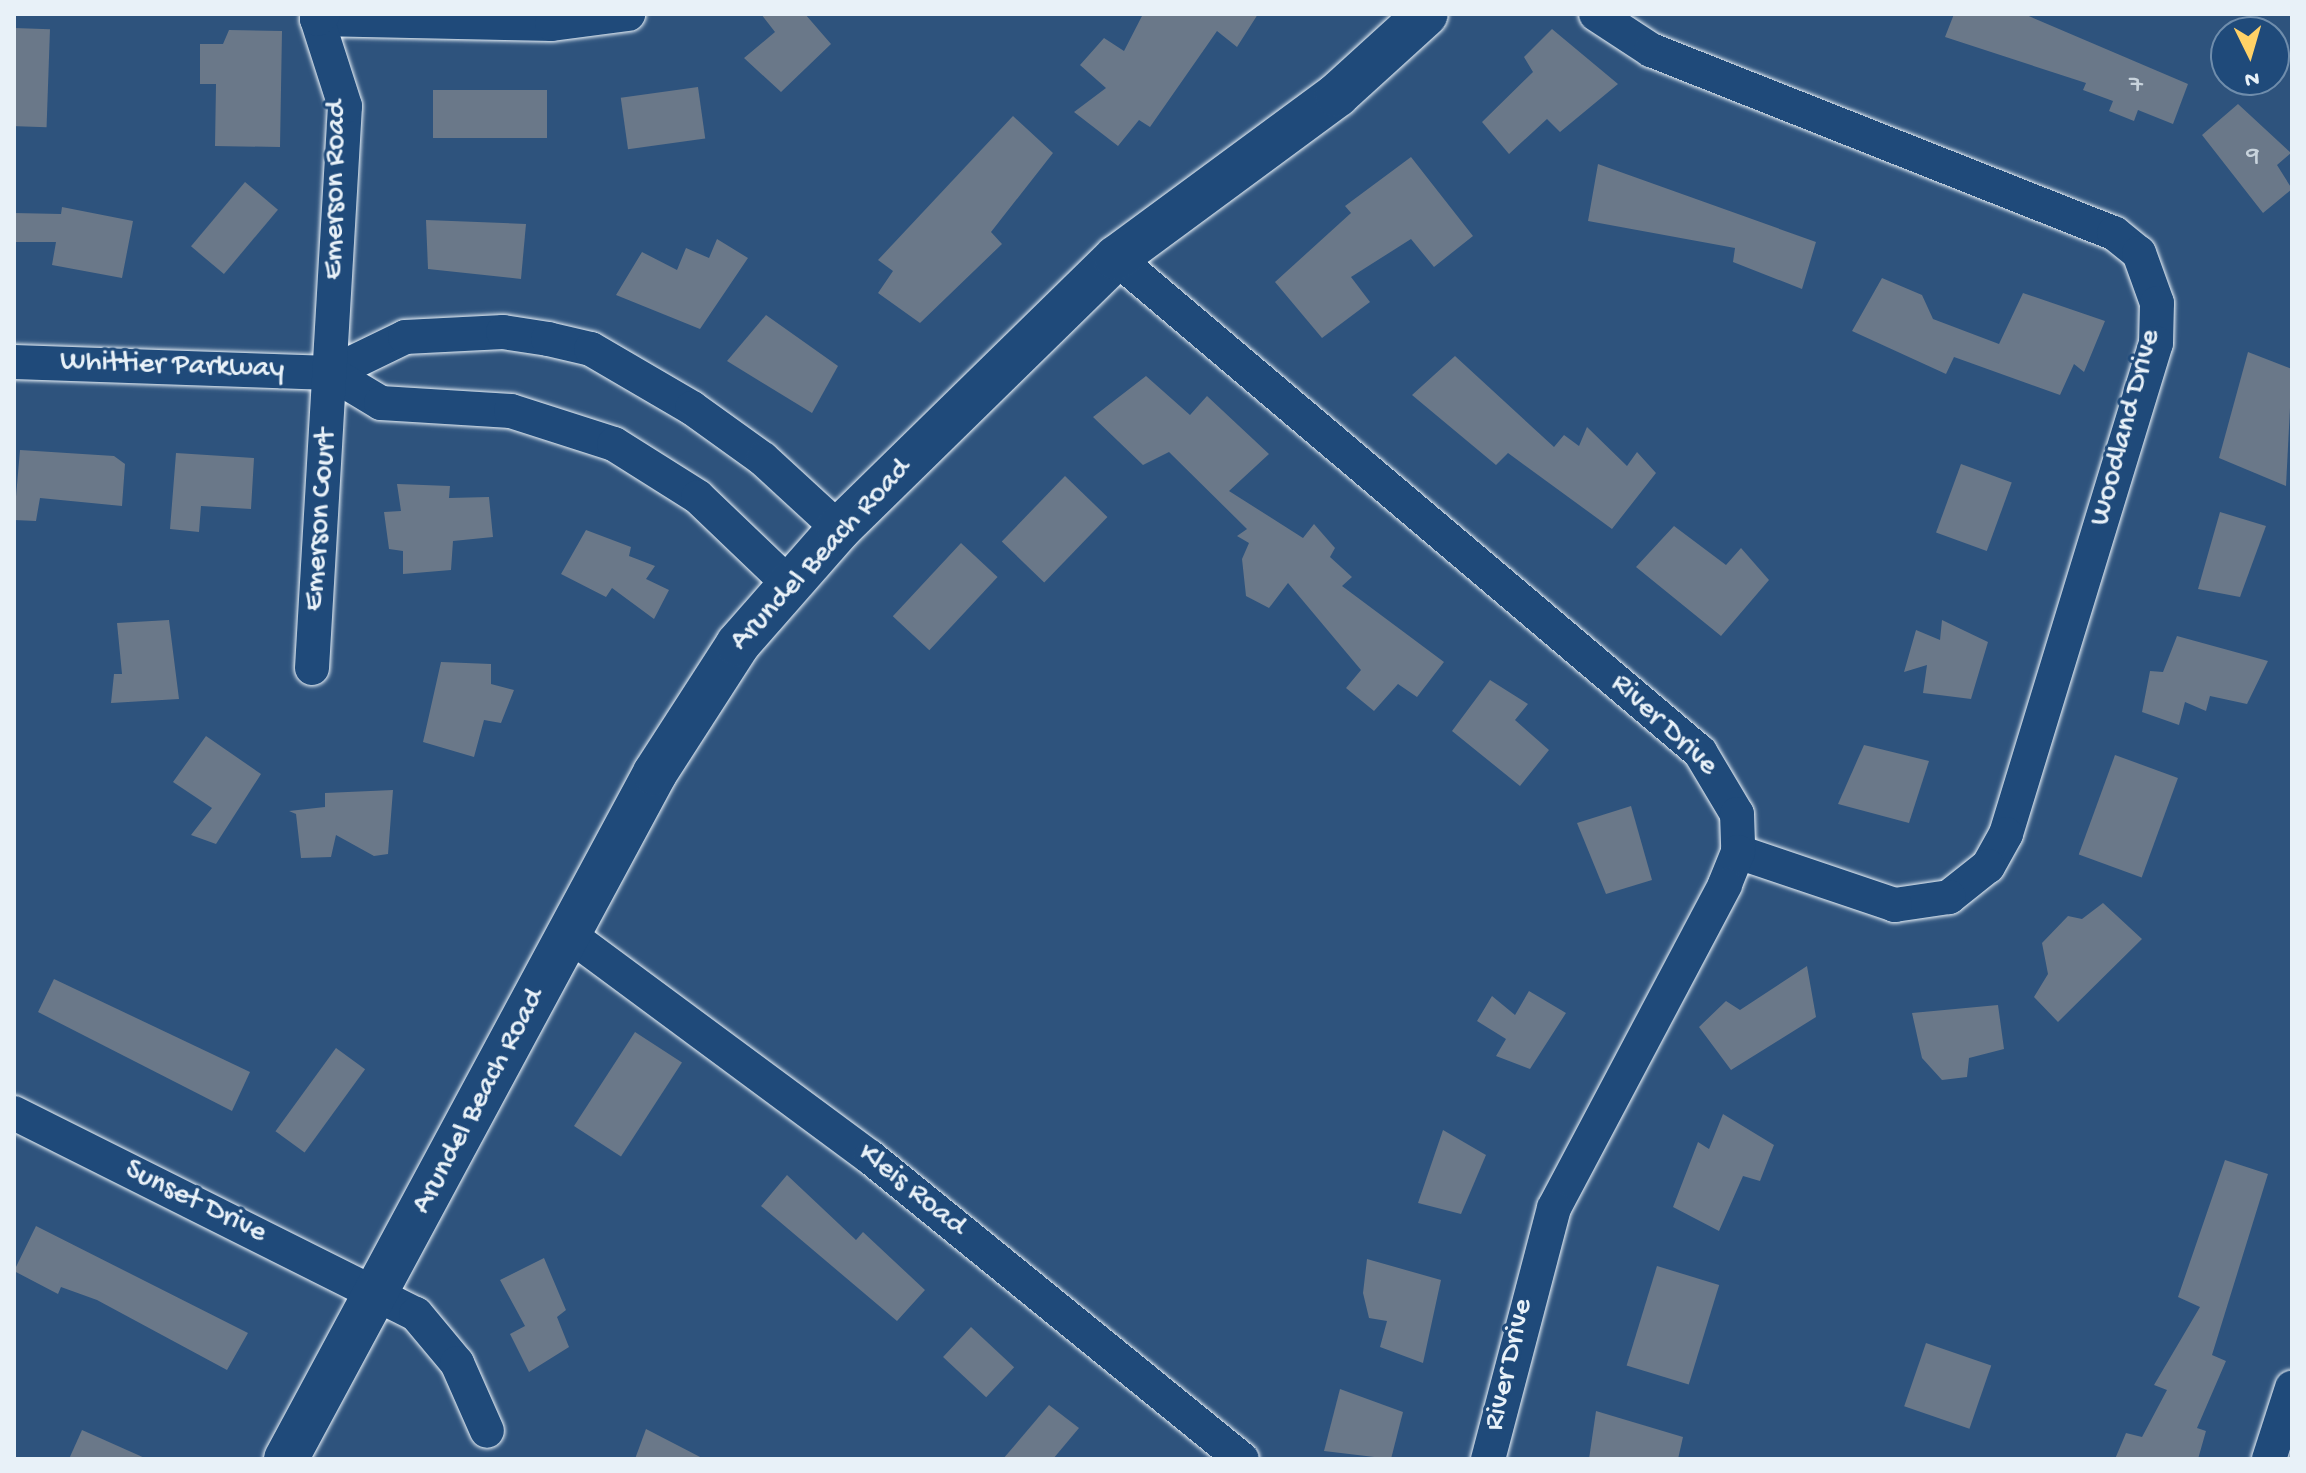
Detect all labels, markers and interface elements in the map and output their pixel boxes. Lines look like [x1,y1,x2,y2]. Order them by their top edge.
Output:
north arrow [2210,16,2290,96]
text: N [2244,64,2260,91]
house number: 7 [2129,71,2143,103]
street label: Emerson Road [317,100,357,280]
house number: 9 [2246,141,2260,173]
street label: Woodland Drive [2083,326,2171,530]
street label: Whittier Parkway [59,345,285,389]
street label: Emerson Court [298,428,346,612]
street label: Arundel Beach Road [724,452,920,660]
street label: River Drive [1602,667,1724,785]
street label: Arundel Beach Road [405,983,555,1221]
street label: Kleis Road [850,1136,972,1246]
street label: Sunset Drive [118,1153,272,1253]
street label: River Drive [1477,1296,1543,1434]

